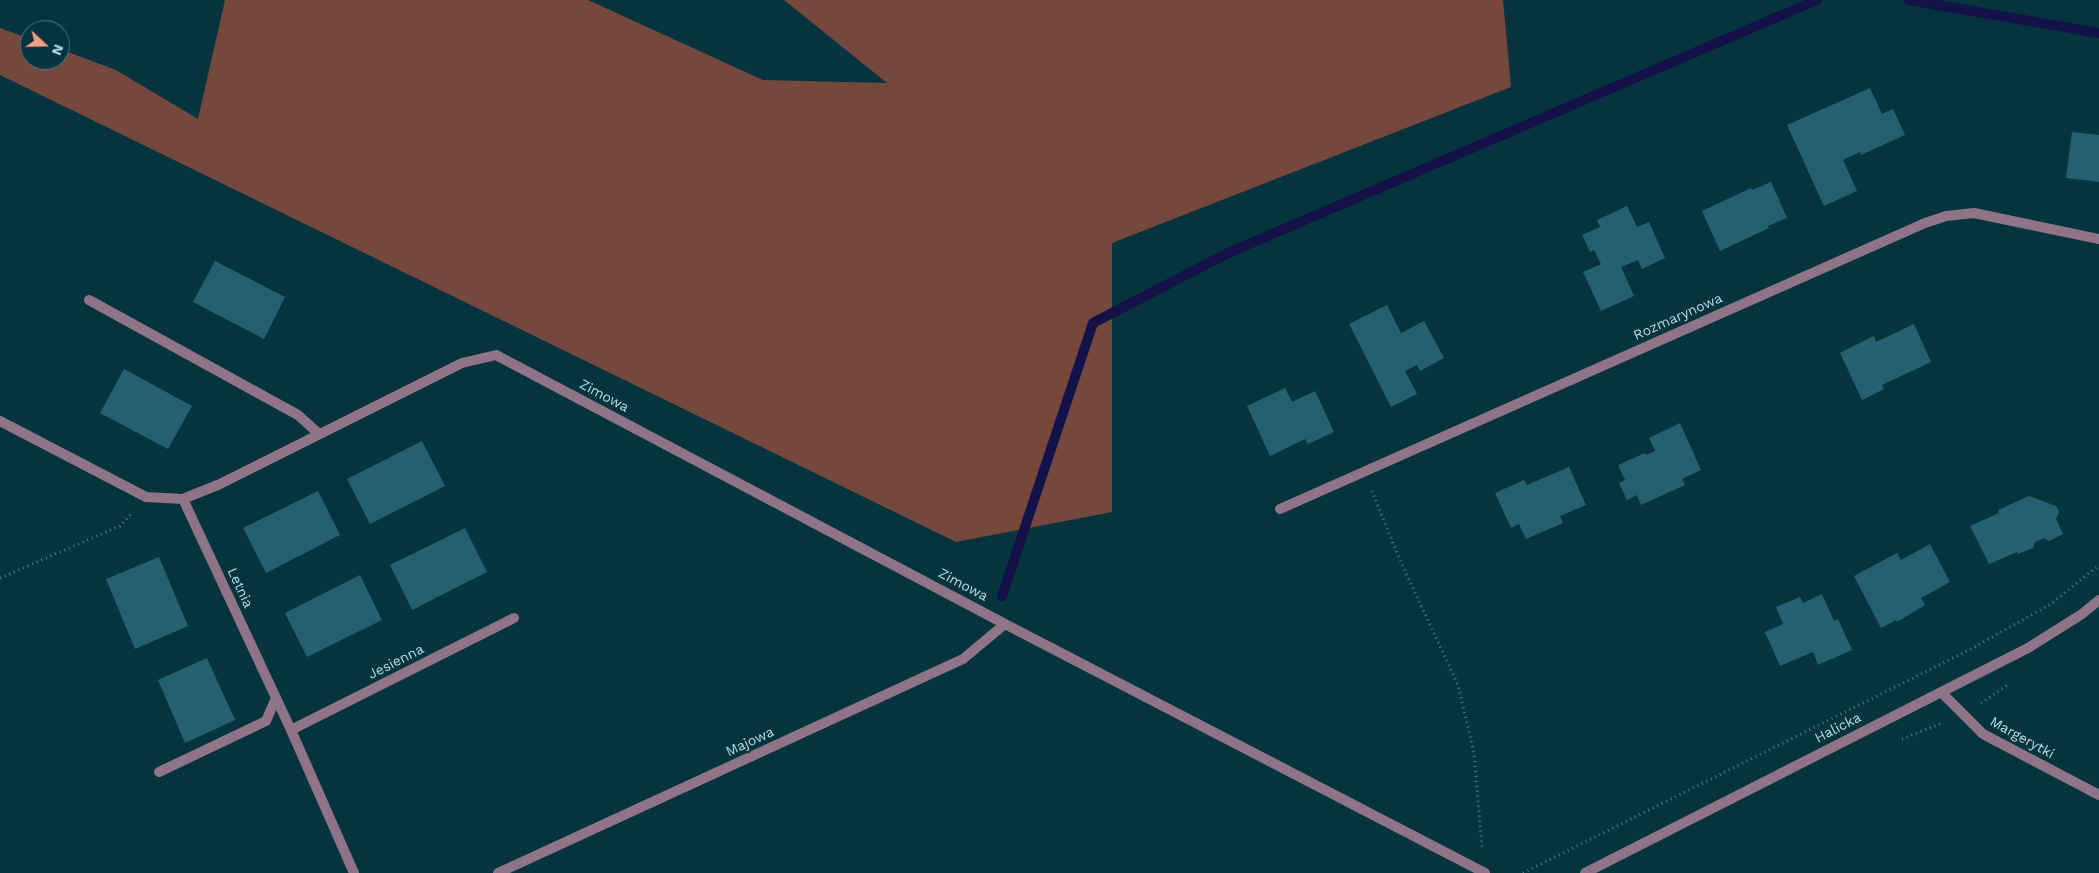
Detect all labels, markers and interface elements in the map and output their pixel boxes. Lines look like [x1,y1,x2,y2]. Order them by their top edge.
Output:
north arrow [20,20,70,70]
text: N [49,42,67,58]
street label: Rozmarynowa [1631,290,1725,344]
street label: Zimowa [576,376,632,416]
street label: Letnia [223,565,257,611]
street label: Zimowa [935,565,991,605]
street label: Jesienna [365,641,427,683]
street label: Halicka [1812,709,1864,747]
street label: Margerytki [1987,713,2057,763]
street label: Majowa [723,724,777,760]

